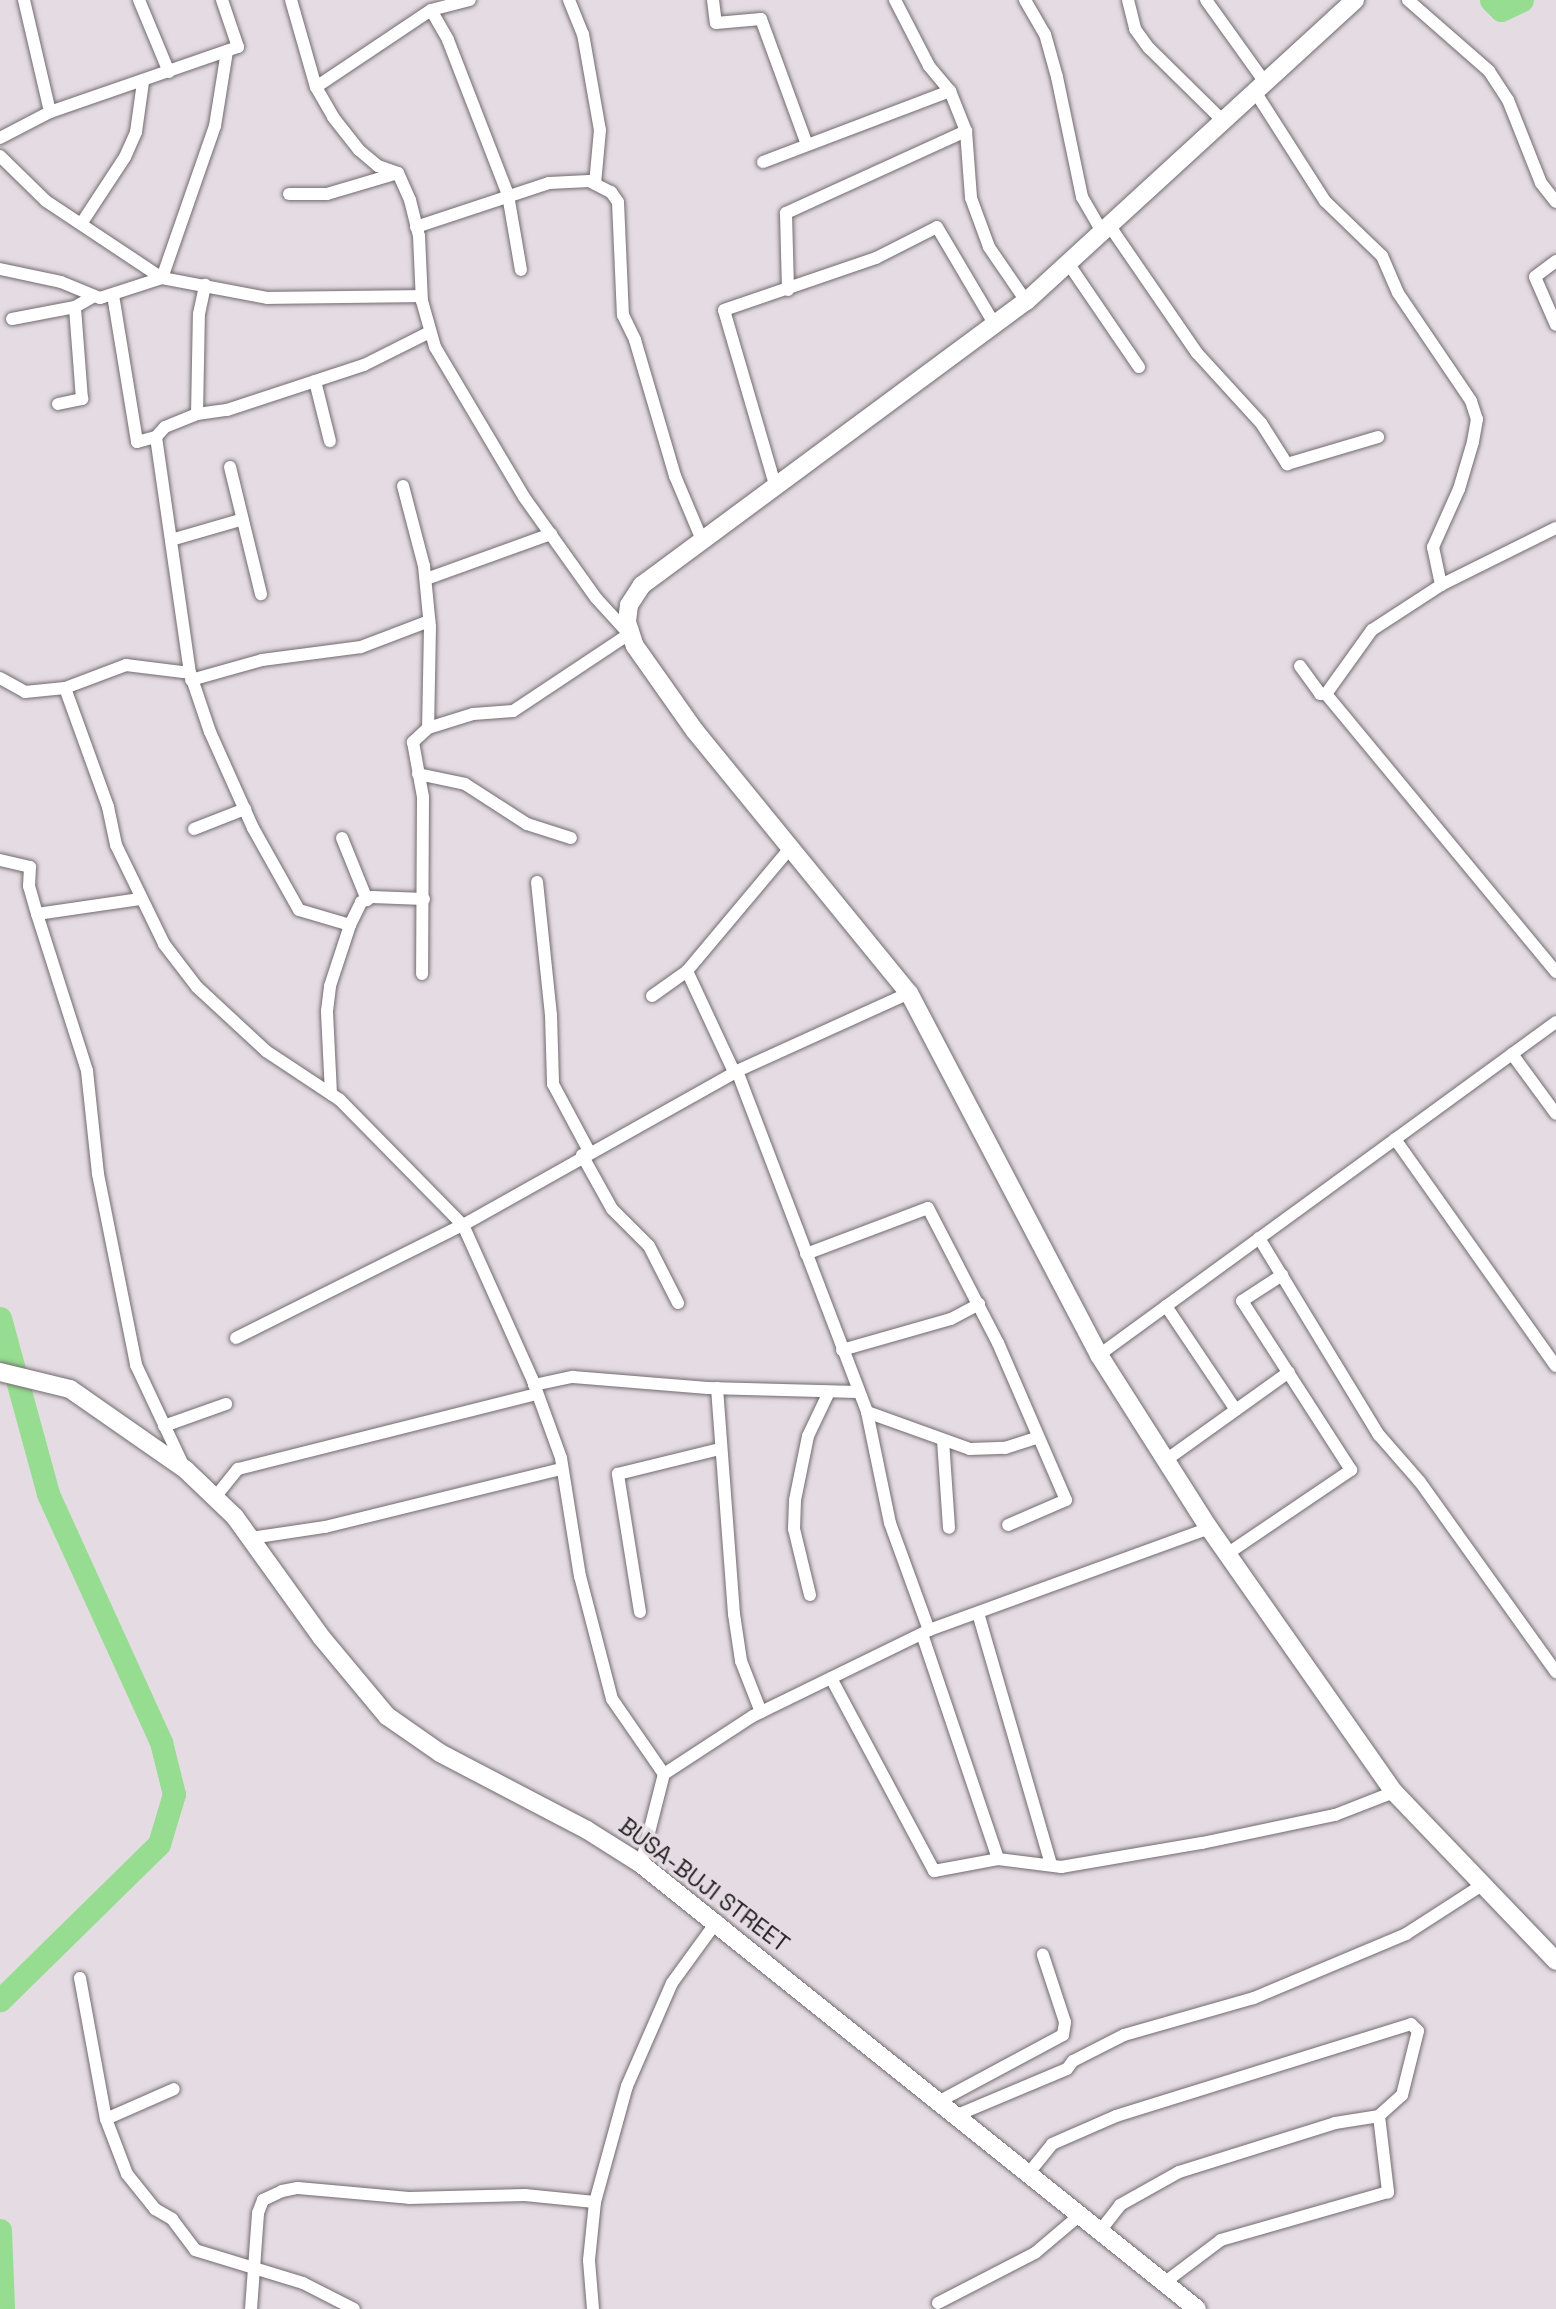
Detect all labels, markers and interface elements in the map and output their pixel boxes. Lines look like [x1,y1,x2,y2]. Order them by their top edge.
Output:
street label: BUSA-BUJI STREET [614,1812,794,1958]

